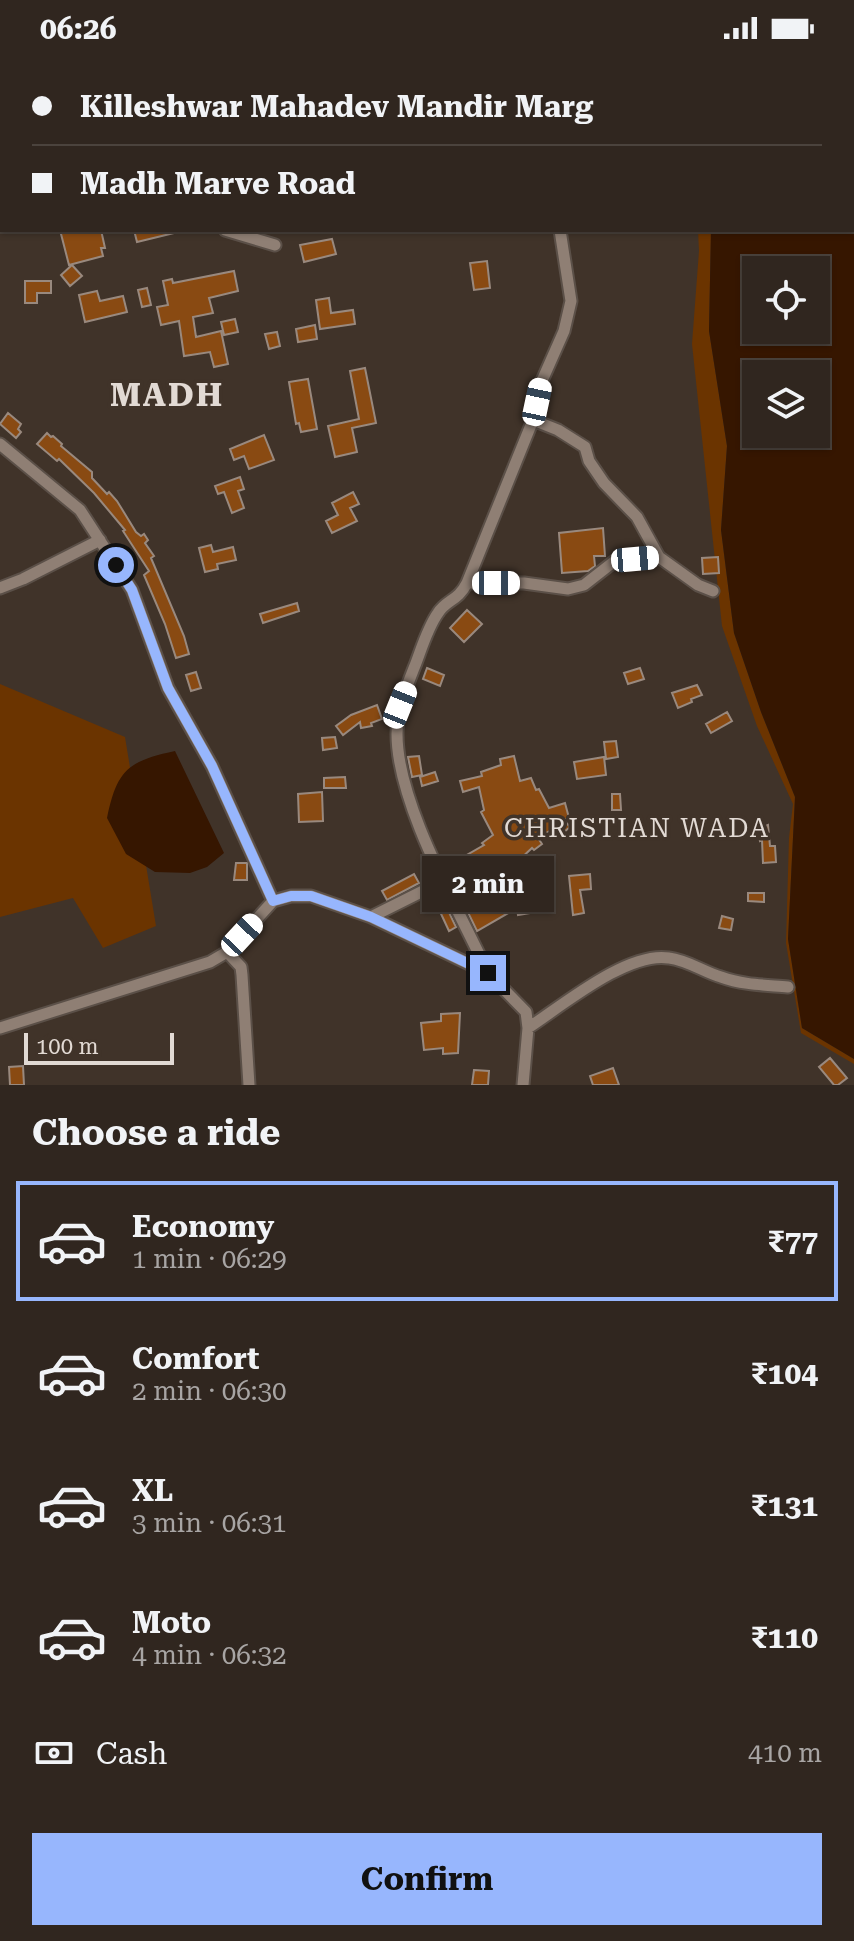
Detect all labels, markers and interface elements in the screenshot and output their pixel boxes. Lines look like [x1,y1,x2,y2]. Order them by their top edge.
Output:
text: 06:26 [40,11,117,46]
text: Killeshwar Mahadev Mandir Marg [80,89,593,124]
text: Madh Marve Road [80,166,356,201]
map controls [742,256,830,448]
button: locate [742,256,830,344]
button: layers [742,360,830,448]
district label: MADH [110,376,224,414]
car [520,376,554,428]
car [610,545,660,573]
route start [98,547,134,583]
car [472,571,520,595]
car [380,678,420,732]
district label: CHRISTIAN WADA [504,813,770,843]
callout: 2 min [422,857,554,913]
text: 2 min [452,869,524,899]
car [217,909,267,961]
route end [470,955,506,991]
scale bar [24,1029,174,1065]
text: 100 m [36,1034,99,1059]
text: Choose a ride [32,1112,280,1154]
icon: car [36,1205,108,1277]
text: Economy [132,1209,274,1244]
text: ₹77 [768,1224,818,1259]
text: 1 min · 06:29 [132,1244,287,1274]
icon: car [36,1337,108,1409]
text: Comfort [132,1341,259,1376]
text: ₹104 [751,1356,818,1391]
text: 2 min · 06:30 [132,1376,287,1406]
icon: car [36,1469,108,1541]
text: XL [132,1473,173,1508]
text: ₹131 [751,1488,818,1523]
text: 3 min · 06:31 [132,1508,287,1538]
icon: car [36,1601,108,1673]
text: Moto [132,1605,211,1640]
text: ₹110 [751,1620,818,1655]
text: 4 min · 06:32 [132,1640,287,1670]
icon: cash [32,1731,76,1775]
text: Cash [96,1736,167,1771]
text: 410 m [748,1738,822,1768]
button: Confirm [32,1833,822,1925]

